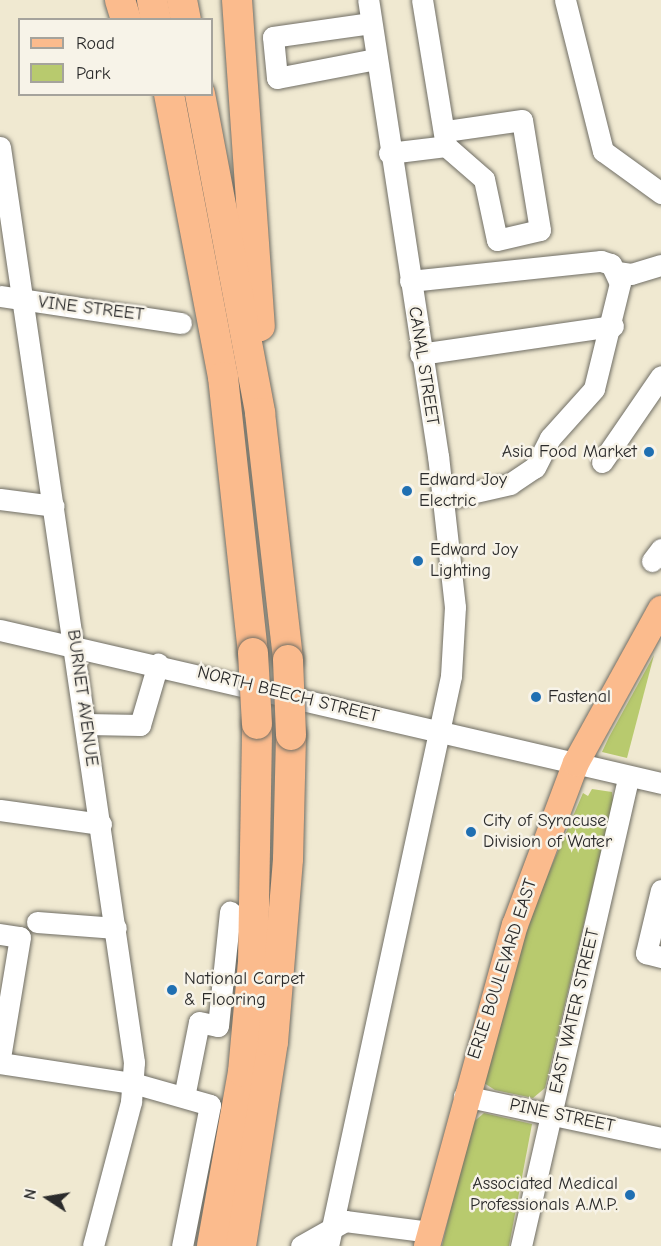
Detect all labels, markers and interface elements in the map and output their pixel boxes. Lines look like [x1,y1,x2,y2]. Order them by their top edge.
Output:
legend [18,18,213,96]
text: Road [76,33,115,54]
text: Park [76,63,110,84]
street label: VINE STREET [37,292,145,326]
street label: CANAL STREET [403,305,443,427]
place label: Asia Food Market [502,441,637,463]
marker: Asia Food Market [642,445,656,459]
place label: Edward Joy Electric [419,470,507,512]
marker: Edward Joy Electric [400,484,414,498]
place label: Edward Joy Lighting [430,540,518,582]
marker: Edward Joy Lighting [411,554,425,568]
street label: BURNET AVENUE [62,628,102,768]
street label: NORTH BEECH STREET [195,662,381,728]
place label: Fastenal [548,686,611,708]
marker: Fastenal [529,690,543,704]
place label: City of Syracuse Division of Water [483,811,612,854]
marker: City of Syracuse Division of Water [464,825,478,839]
street label: ERIE BOULEVARD EAST [464,876,542,1062]
street label: EAST WATER STREET [546,926,604,1096]
place label: National Carpet & Flooring [184,969,304,1012]
marker: National Carpet & Flooring [165,983,179,997]
street label: PINE STREET [507,1094,617,1138]
north arrow [18,1168,78,1228]
place label: Associated Medical Professionals A.M.P. [470,1174,618,1216]
text: N [21,1187,40,1201]
marker: Associated Medical Professionals A.M.P. [623,1188,637,1202]

